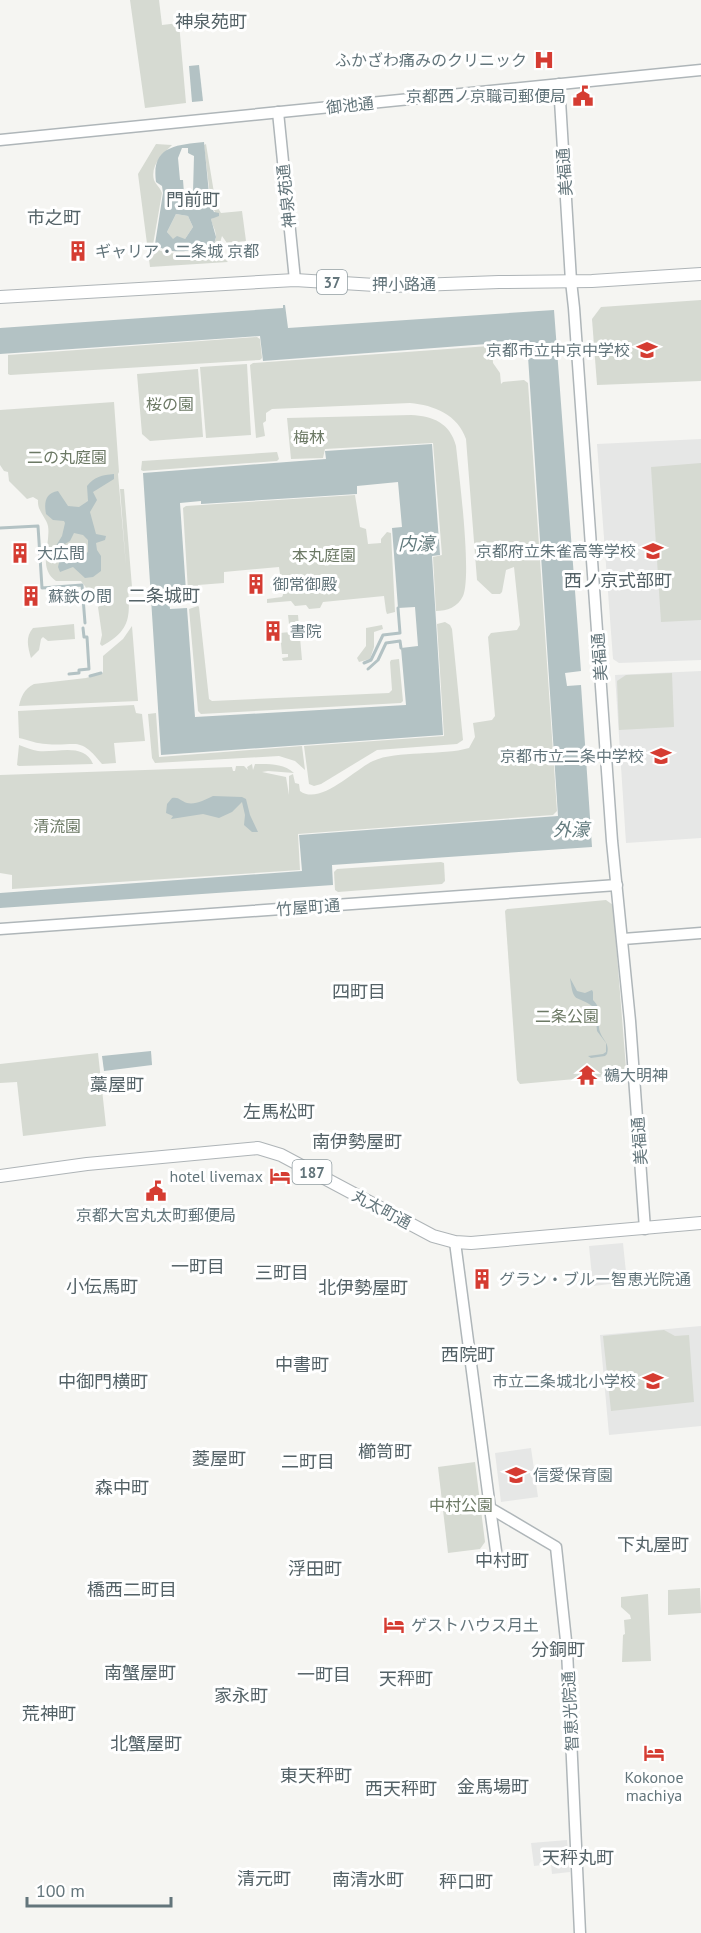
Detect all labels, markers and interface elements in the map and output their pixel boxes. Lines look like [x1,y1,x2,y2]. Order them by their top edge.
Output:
district label: 神泉苑町 [175,10,247,33]
hospital icon: ふかざわ痛みのクリニック [532,48,556,72]
place label: ふかざわ痛みのクリニック [335,50,527,70]
public building icon: 京都西ノ京職司郵便局 [571,84,595,108]
place label: 京都西ノ京職司郵便局 [406,86,566,106]
street label: 御池通 [325,93,375,117]
street label: 美福通 [552,147,576,197]
street label: 神泉苑通 [273,163,299,229]
district label: 門前町 [166,188,220,211]
district label: 市之町 [27,206,81,229]
building icon: ギャリア・二条城 京都 [66,239,90,263]
place label: ギャリア・二条城 京都 [95,241,259,261]
road number: 37 [317,270,347,294]
street label: 押小路通 [372,274,436,294]
school or university icon: 京都市立中京中学校 [635,338,659,362]
place label: 京都市立中京中学校 [486,340,630,360]
park label: 桜の園 [146,394,194,414]
park label: 梅林 [293,427,325,447]
park label: 二の丸庭園 [27,447,107,467]
water label: 内濠 [398,532,437,555]
school or university icon: 京都府立朱雀高等学校 [641,539,665,563]
building icon: 大広間 [8,541,32,565]
place label: 京都府立朱雀高等学校 [476,541,636,561]
place label: 大広間 [37,543,85,563]
park label: 本丸庭園 [292,545,356,565]
district label: 西ノ京式部町 [564,569,672,592]
building icon: 御常御殿 [244,572,268,596]
place label: 御常御殿 [273,574,337,594]
building icon: 蘇鉄の間 [19,584,43,608]
district label: 二条城町 [128,584,200,607]
place label: 蘇鉄の間 [48,586,112,606]
building icon: 書院 [261,619,285,643]
place label: 書院 [290,621,322,641]
street label: 美福通 [587,632,611,682]
school or university icon: 京都市立二条中学校 [649,744,673,768]
place label: 京都市立二条中学校 [500,746,644,766]
park label: 清流園 [33,816,81,836]
water label: 外濠 [553,818,592,841]
street label: 竹屋町通 [275,895,341,919]
district label: 四町目 [332,980,386,1003]
park label: 二条公園 [535,1006,599,1026]
temple icon: 鵺大明神 [575,1063,599,1087]
place label: 鵺大明神 [604,1065,668,1085]
district label: 藁屋町 [90,1073,144,1096]
district label: 左馬松町 [243,1100,315,1123]
street label: 美福通 [627,1116,651,1166]
district label: 南伊勢屋町 [312,1130,402,1153]
road number: 187 [292,1160,332,1184]
hotel icon: hotel livemax [268,1164,292,1188]
place label: hotel livemax [170,1166,263,1186]
public building icon: 京都大宮丸太町郵便局 [144,1179,168,1203]
street label: 丸太町通 [349,1185,415,1233]
place label: 京都大宮丸太町郵便局 [76,1205,236,1225]
district label: 一町目 [171,1255,225,1278]
district label: 三町目 [255,1261,309,1284]
building icon: グラン・ブルー智恵光院通 [470,1267,494,1291]
place label: グラン・ブルー智恵光院通 [499,1269,691,1289]
district label: 小伝馬町 [66,1275,138,1298]
district label: 北伊勢屋町 [318,1276,408,1299]
district label: 西院町 [441,1343,495,1366]
district label: 中書町 [275,1353,329,1376]
school or university icon: 市立二条城北小学校 [641,1369,665,1393]
district label: 中御門横町 [58,1370,148,1393]
place label: 市立二条城北小学校 [492,1371,636,1391]
district label: 櫛笥町 [358,1440,412,1463]
district label: 菱屋町 [192,1447,246,1470]
district label: 二町目 [281,1450,335,1473]
school or university icon: 信愛保育園 [504,1463,528,1487]
place label: 信愛保育園 [533,1465,613,1485]
district label: 森中町 [95,1476,149,1499]
park label: 中村公園 [429,1495,493,1515]
district label: 下丸屋町 [617,1533,689,1556]
district label: 中村町 [475,1549,529,1572]
district label: 浮田町 [288,1557,342,1580]
district label: 橋西二町目 [87,1578,177,1601]
hotel icon: ゲストハウス月土 [382,1613,406,1637]
place label: ゲストハウス月土 [411,1615,539,1635]
district label: 分銅町 [531,1638,585,1661]
district label: 南蟹屋町 [104,1661,176,1684]
district label: 一町目 [297,1663,351,1686]
district label: 天秤町 [379,1667,433,1690]
street label: 智恵光院通 [558,1671,582,1751]
district label: 家永町 [214,1684,268,1707]
district label: 荒神町 [22,1702,76,1725]
district label: 北蟹屋町 [110,1732,182,1755]
hotel icon: Kokonoe machiya [642,1741,666,1765]
district label: 東天秤町 [280,1764,352,1787]
place label: Kokonoe machiya [624,1767,684,1805]
district label: 金馬場町 [457,1775,529,1798]
district label: 西天秤町 [365,1777,437,1800]
district label: 天秤丸町 [542,1846,614,1869]
district label: 清元町 [237,1867,291,1890]
district label: 南清水町 [332,1868,404,1891]
scale bar [27,1870,171,1908]
district label: 秤口町 [439,1870,493,1893]
text: 100 m [36,1879,85,1902]

